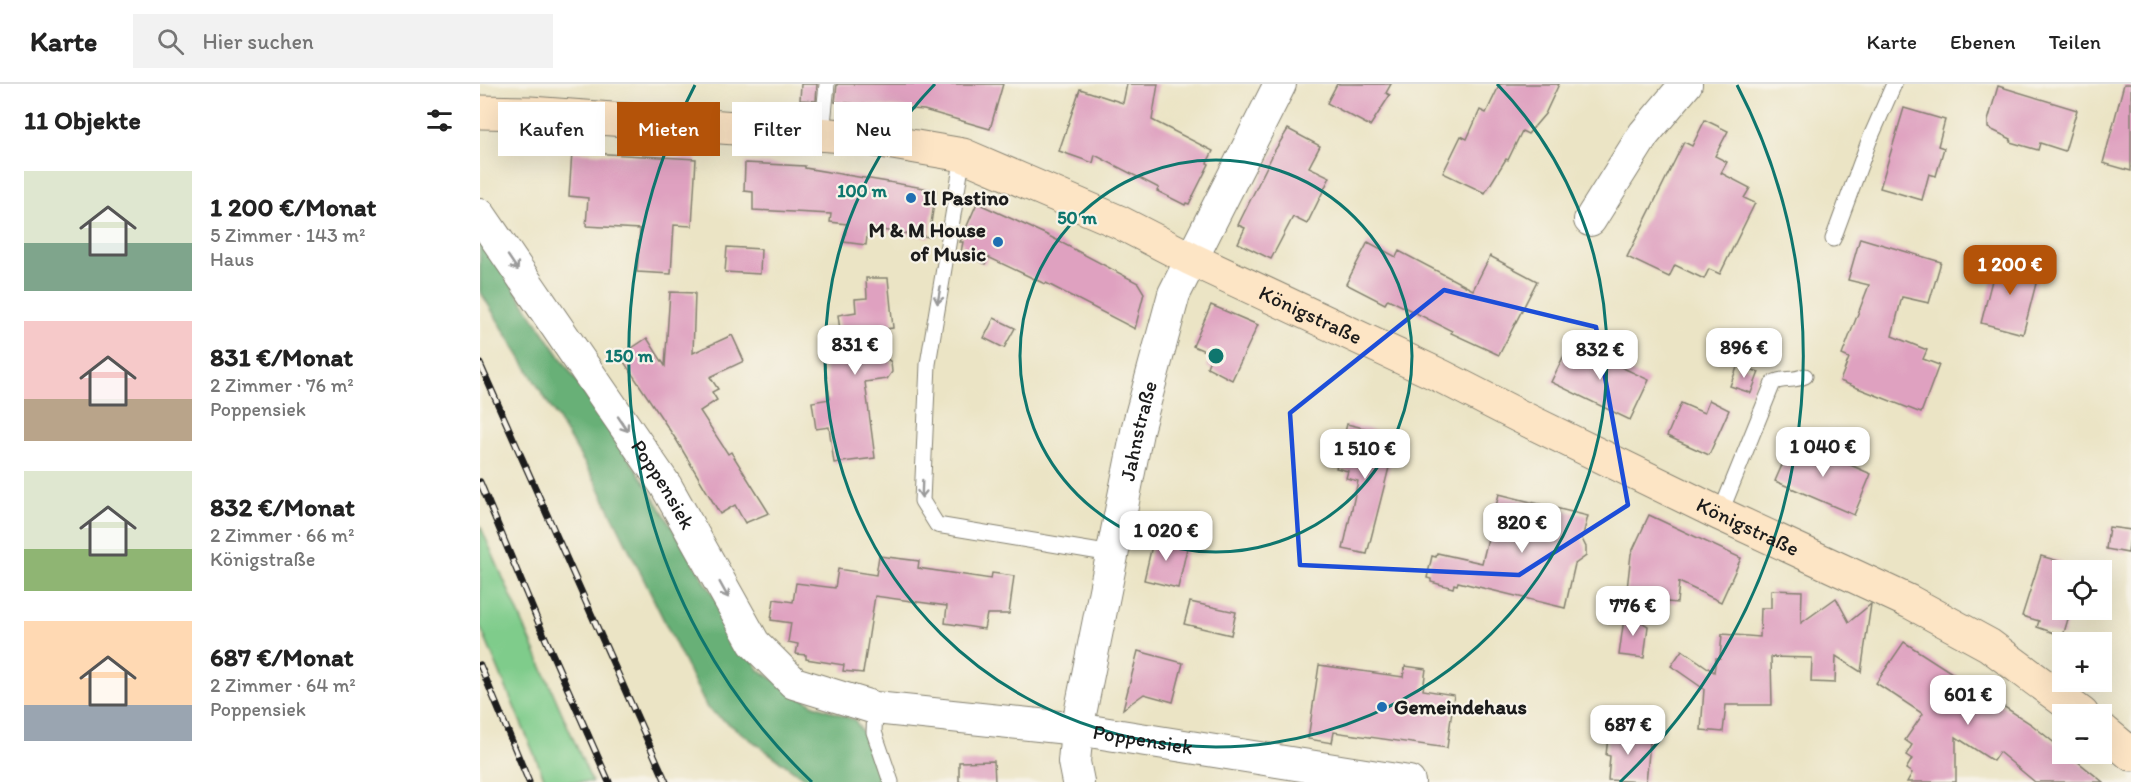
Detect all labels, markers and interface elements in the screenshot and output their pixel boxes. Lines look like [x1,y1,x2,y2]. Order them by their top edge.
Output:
search box [133,14,553,68]
text: Karte [30,24,97,58]
icon: search [154,25,187,58]
text: Hier suchen [202,28,314,55]
text: Karte [1867,29,1917,54]
text: Ebenen [1950,29,2016,54]
text: Teilen [2049,29,2101,54]
chip: Kaufen [498,102,605,156]
chip: Mieten [617,102,720,156]
chip: Filter [732,102,822,156]
chip: Neu [834,102,912,156]
text: 11 Objekte [24,104,141,136]
icon: filters [423,104,456,137]
text: 100 m [837,180,888,202]
place label: Il Pastino [923,185,1009,210]
text: 1 200 €/Monat [210,191,376,223]
marker: Il Pastino [904,191,918,205]
icon: home [72,195,144,267]
text: 50 m [1057,207,1098,229]
place label: M & M House of Music [869,217,986,266]
text: 5 Zimmer · 143 m² [210,223,365,247]
marker: M & M House of Music [991,235,1005,249]
pin: 1 200 € [1955,245,2065,296]
text: Haus [210,247,254,271]
text: 1 200 € [1978,252,2042,276]
one-way arrow [507,254,519,271]
street label: Königstraße [1255,280,1366,349]
one-way arrow [933,285,944,305]
pin: 831 € [813,325,897,376]
pin: 896 € [1702,328,1786,379]
pin: 832 € [1558,330,1642,381]
text: 831 € [831,332,879,356]
text: 896 € [1720,335,1768,359]
text: 832 € [1576,337,1624,361]
text: 831 €/Monat [210,341,353,373]
icon: home [72,345,144,417]
text: 150 m [605,345,654,367]
centre of rings [1206,346,1226,366]
text: 2 Zimmer · 76 m² [210,373,354,397]
street label: Jahnstraße [1114,378,1162,483]
text: Poppensiek [210,397,306,421]
one-way arrow [617,415,629,432]
pin: 1 040 € [1768,427,1878,478]
pin: 1 510 € [1310,429,1420,480]
text: 1 040 € [1790,434,1856,458]
street label: Poppensiek [626,435,701,534]
text: 1 510 € [1334,436,1396,460]
one-way arrow [916,479,928,499]
text: 832 €/Monat [210,491,355,523]
street label: Königstraße [1692,491,1803,561]
icon: home [72,495,144,567]
pin: 820 € [1480,503,1564,554]
text: 820 € [1497,510,1547,534]
pin: 1 020 € [1111,511,1221,562]
text: 1 020 € [1134,518,1198,542]
text: 2 Zimmer · 66 m² [210,523,354,547]
text: Königstraße [210,547,315,571]
map controls [2052,560,2112,764]
button: locate [2052,560,2112,620]
one-way arrow [719,581,730,599]
pin: 776 € [1591,586,1675,637]
text: 776 € [1610,593,1656,617]
button: + [2052,632,2112,692]
text: 687 €/Monat [210,641,354,673]
icon: home [72,645,144,717]
text: 2 Zimmer · 64 m² [210,673,356,697]
pin: 601 € [1926,675,2010,726]
text: 601 € [1944,682,1992,706]
place label: Gemeindehaus [1394,694,1527,719]
text: Poppensiek [210,697,306,721]
marker: Gemeindehaus [1375,700,1389,714]
button: − [2052,704,2112,764]
pin: 687 € [1586,705,1670,756]
text: 687 € [1604,712,1652,736]
street label: Poppensiek [1091,719,1195,759]

